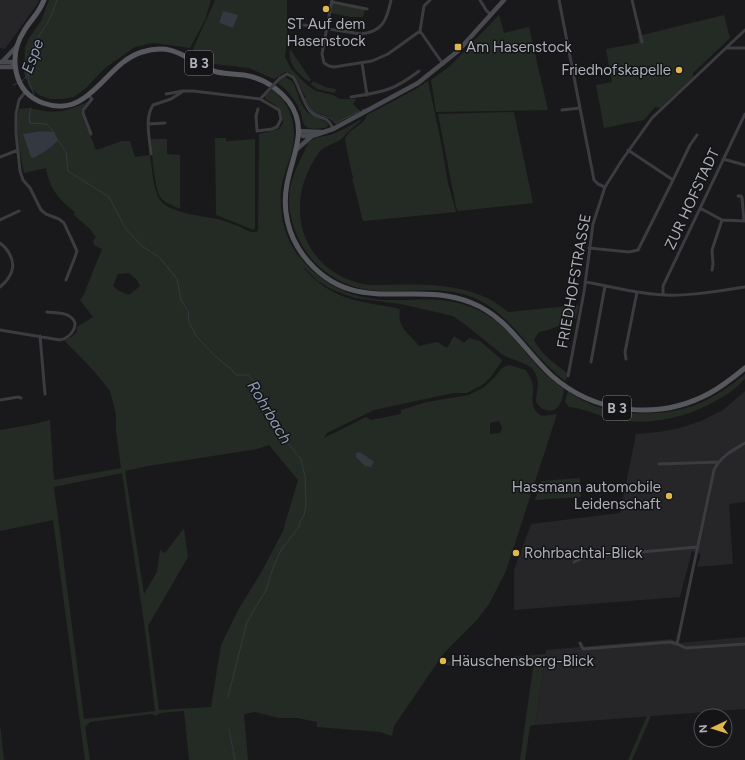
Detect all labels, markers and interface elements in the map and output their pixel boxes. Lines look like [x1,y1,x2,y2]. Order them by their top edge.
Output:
marker: ST Auf dem Hasenstock [321,4,331,14]
place label: ST Auf dem Hasenstock [286,15,366,50]
water label: Espe [18,36,48,76]
place label: Am Hasenstock [466,38,573,56]
marker: Am Hasenstock [453,42,463,52]
road number: B 3 [185,51,213,75]
place label: Friedhofskapelle [561,61,671,79]
marker: Friedhofskapelle [674,65,684,75]
street label: ZUR HOFSTADT [661,145,724,252]
street label: FRIEDHOFSTRASSE [553,212,595,350]
water label: Rohrbach [243,377,296,447]
road number: B 3 [603,396,631,420]
place label: Hassmann automobile Leidenschaft [512,478,661,513]
marker: Hassmann automobile Leidenschaft [664,491,674,501]
place label: Rohrbachtal-Blick [524,544,643,562]
marker: Rohrbachtal-Blick [511,548,521,558]
place label: Häuschensberg-Blick [451,652,594,670]
marker: Häuschensberg-Blick [438,656,448,666]
north arrow [693,708,733,748]
text: N [697,724,710,733]

